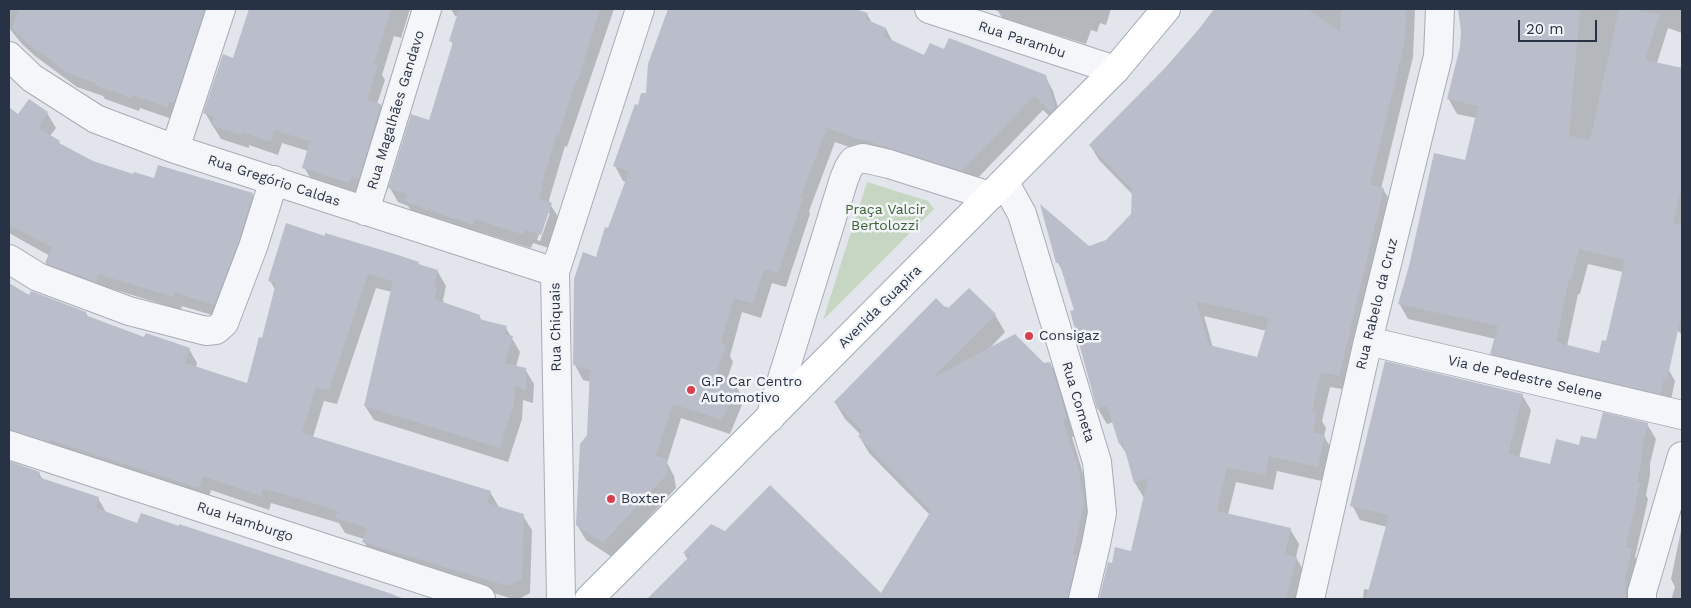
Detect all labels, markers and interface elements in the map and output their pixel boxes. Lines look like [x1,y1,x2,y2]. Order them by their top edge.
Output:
scale bar [1521,10,1600,42]
street label: Rua Parambu [976,18,1068,62]
text: 20 m [1526,20,1564,38]
street label: Rua Magalhães Gandavo [364,28,428,192]
street label: Rua Gregório Caldas [206,152,342,210]
park label: Praça Valcir Bertolozzi [845,202,925,234]
street label: Rua Rabelo da Cruz [1353,236,1401,372]
street label: Avenida Guapira [835,262,925,352]
street label: Rua Chiquais [547,282,565,372]
place label: Consigaz [1039,328,1100,344]
marker: Consigaz [1023,330,1035,342]
street label: Via de Pedestre Selene [1446,352,1604,404]
street label: Rua Cometa [1058,360,1098,444]
place label: G.P Car Centro Automotivo [701,374,802,407]
marker: G.P Car Centro Automotivo [685,384,697,396]
place label: Boxter [621,491,665,507]
marker: Boxter [605,493,617,505]
street label: Rua Hamburgo [195,498,295,546]

